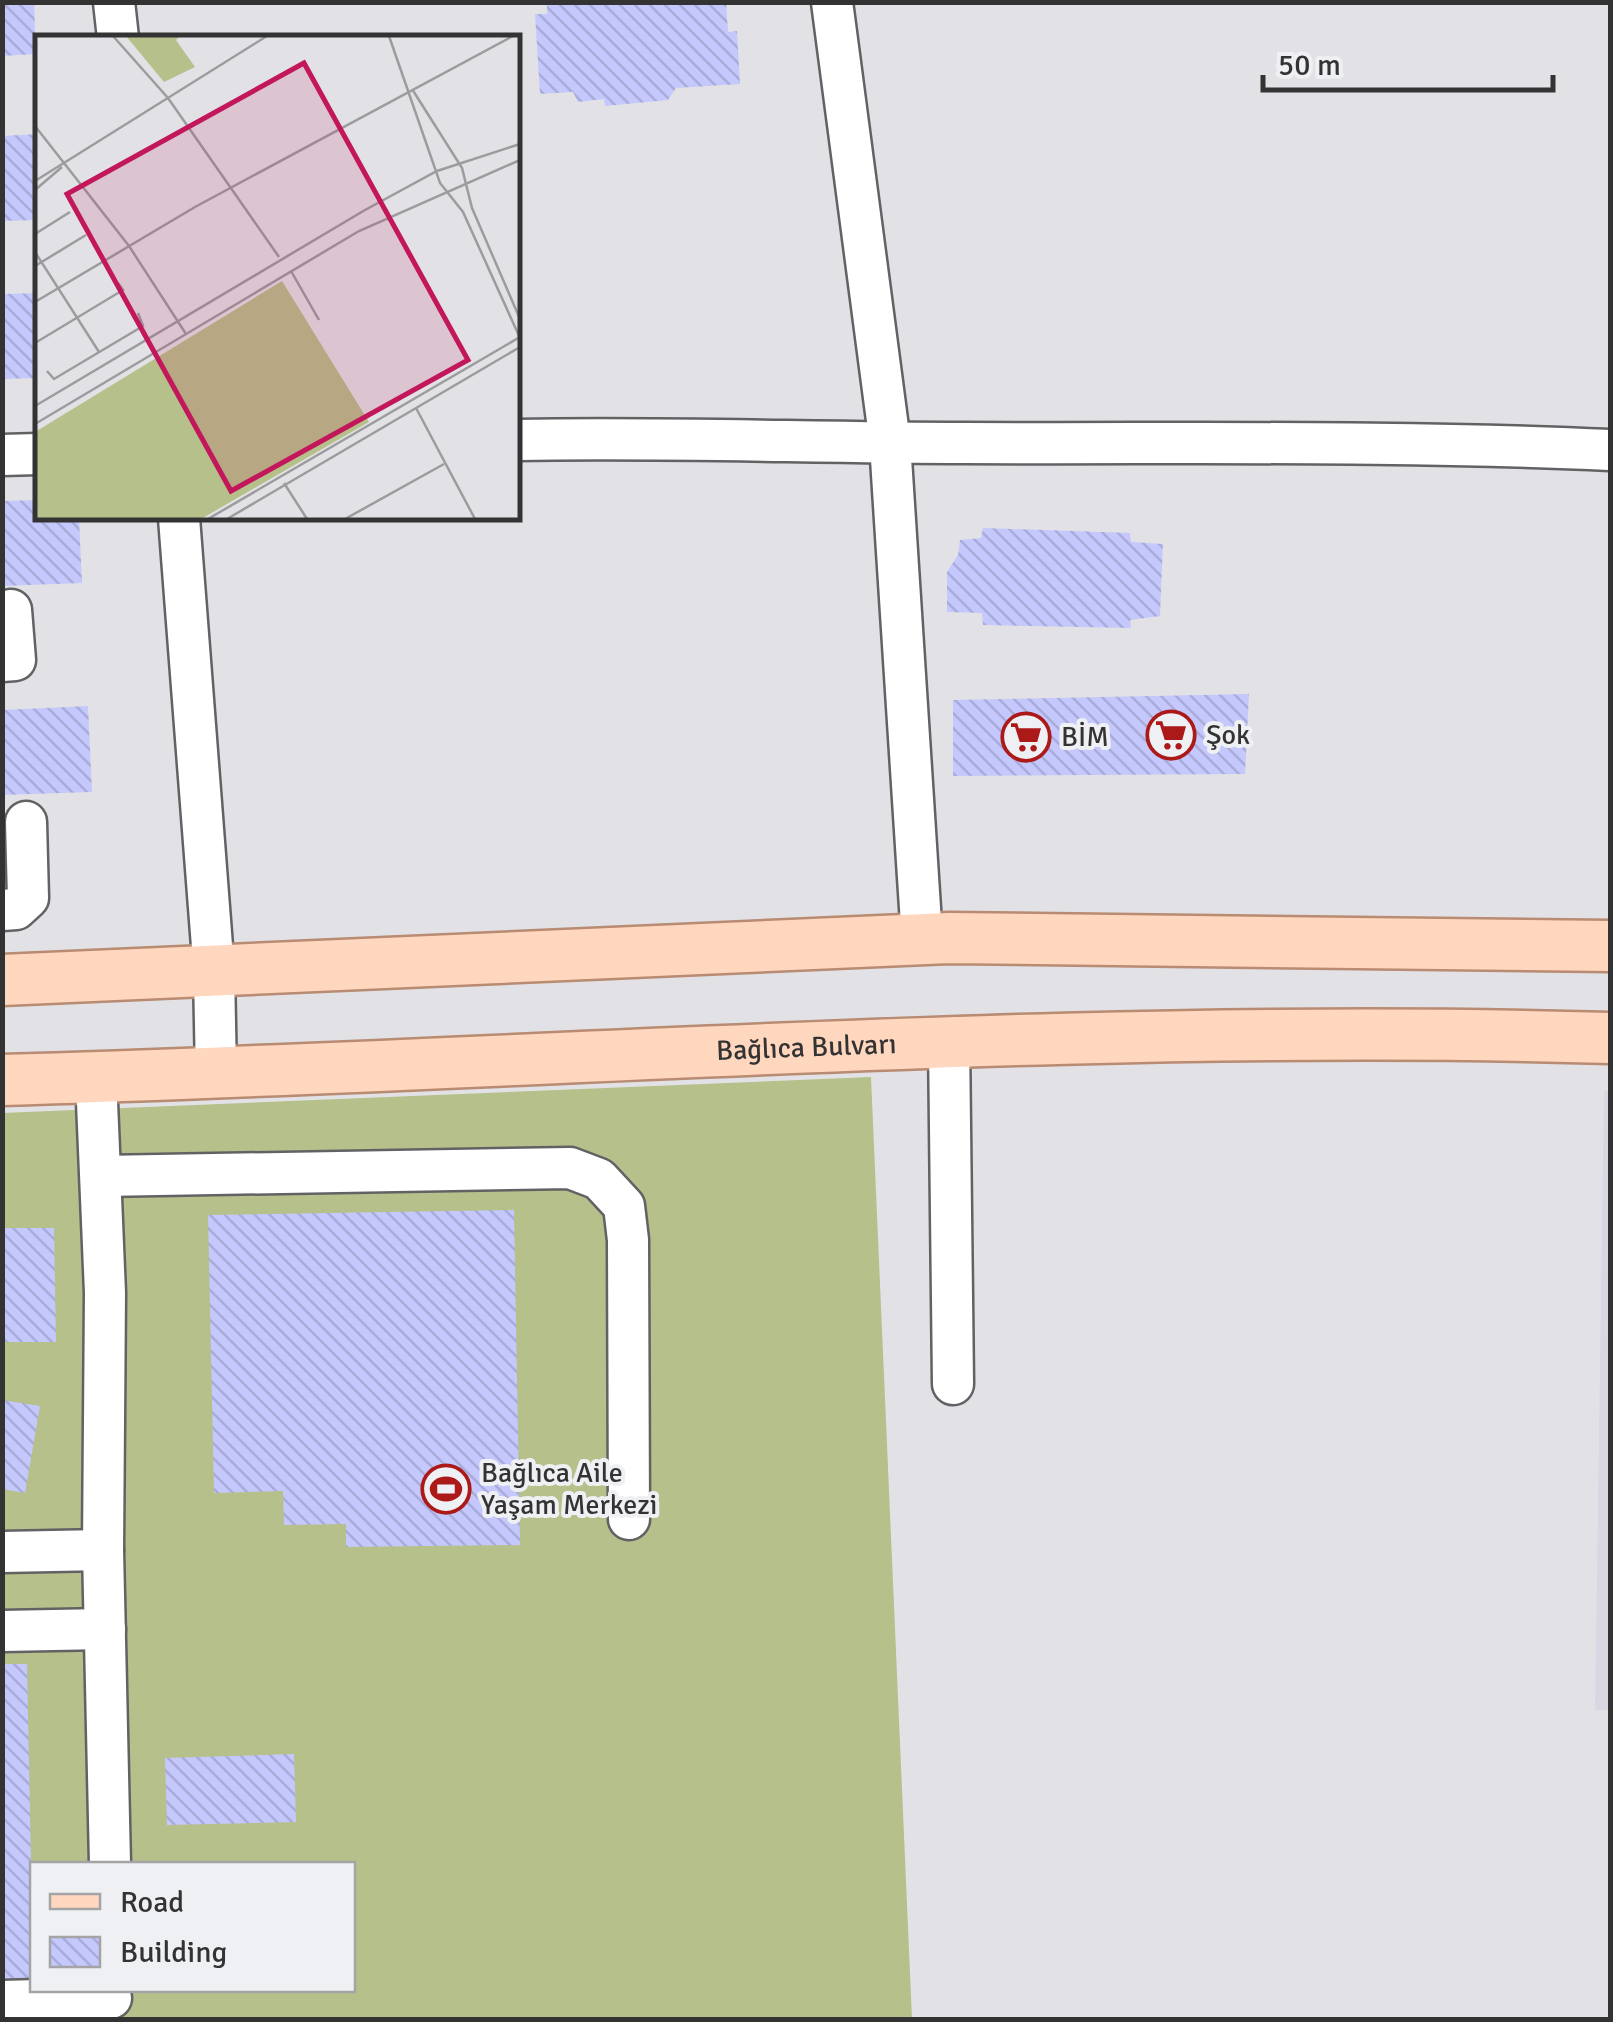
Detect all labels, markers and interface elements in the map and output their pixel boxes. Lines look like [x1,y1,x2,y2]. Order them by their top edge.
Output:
scale bar [1263,30,1553,92]
inset map [35,35,520,520]
text: 50 m [1278,47,1341,84]
supermarket icon: Şok [1145,709,1197,761]
supermarket icon: BİM [1000,711,1052,763]
place label: Şok [1206,718,1250,752]
place label: BİM [1061,720,1109,754]
street label: Bağlıca Bulvarı [715,1027,897,1068]
place label: Bağlıca Aile Yaşam Merkezi [481,1456,657,1522]
sports icon: Bağlıca Aile Yaşam Merkezi [420,1463,472,1515]
legend [30,1862,355,1992]
text: Road [120,1884,184,1921]
text: Building [120,1934,227,1971]

